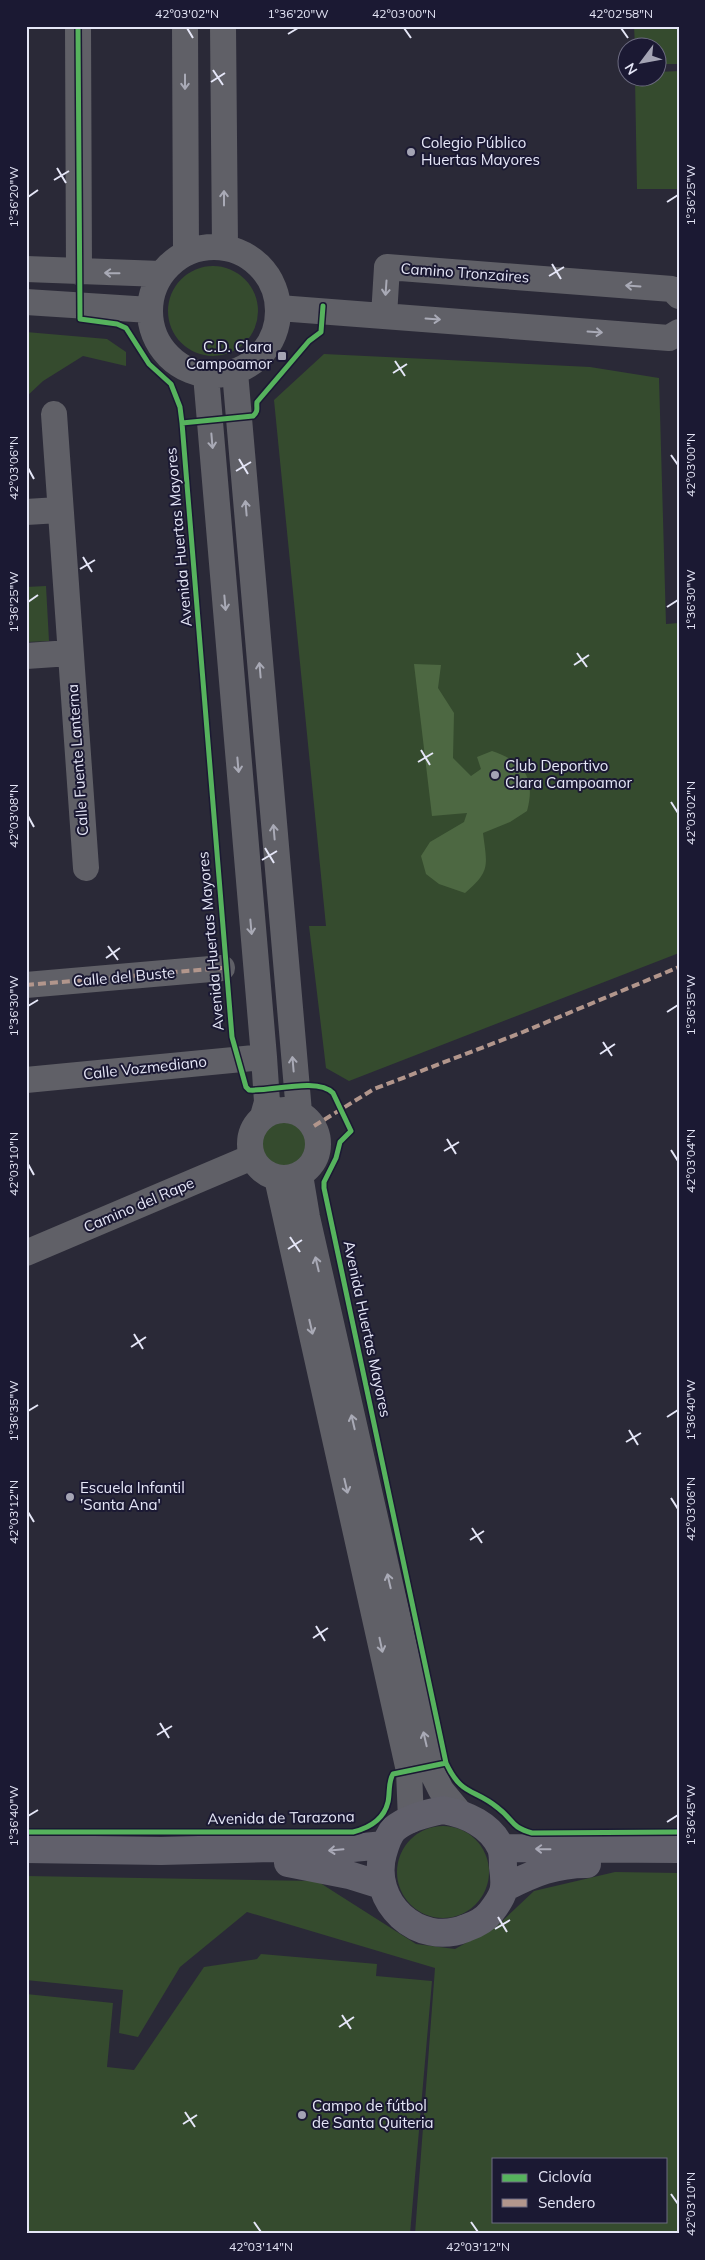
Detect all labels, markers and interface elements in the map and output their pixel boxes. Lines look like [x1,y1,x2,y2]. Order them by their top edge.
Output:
text: 42°03'02"N [155,6,219,21]
text: 1°36'20"W [267,6,329,21]
text: 42°03'00"N [372,6,436,21]
text: 42°02'58"N [589,6,653,21]
north arrow [618,38,668,88]
text: N [621,60,641,78]
one-way arrow [180,74,190,90]
place label: Colegio Público Huertas Mayores [421,133,540,169]
marker: Colegio Público Huertas Mayores [405,146,417,158]
text: 1°36'25"W [683,164,698,226]
text: 1°36'20"W [6,166,21,228]
one-way arrow [219,190,229,206]
street label: Camino Tronzaires [400,259,530,286]
one-way arrow [104,268,120,278]
one-way arrow [381,280,390,296]
one-way arrow [625,281,641,291]
one-way arrow [424,315,440,324]
one-way arrow [586,327,602,337]
place label: C.D. Clara Campoamor [186,337,273,373]
marker: C.D. Clara Campoamor [276,350,288,362]
one-way arrow [207,433,217,449]
text: 42°03'00"N [683,433,698,497]
text: 42°03'06"N [6,436,21,500]
street label: Avenida Huertas Mayores [161,447,196,627]
one-way arrow [242,501,251,517]
text: 1°36'30"W [683,569,698,631]
text: 1°36'25"W [6,571,21,633]
one-way arrow [220,595,230,611]
one-way arrow [255,662,265,678]
street label: Calle Fuente Lanterna [63,684,92,836]
place label: Club Deportivo Clara Campoamor [505,756,633,792]
one-way arrow [234,757,243,773]
marker: Club Deportivo Clara Campoamor [489,769,501,781]
text: 42°03'02"N [683,781,698,845]
text: 42°03'08"N [6,784,21,848]
one-way arrow [269,824,278,840]
street label: Avenida Huertas Mayores [193,851,228,1031]
one-way arrow [247,919,256,935]
street label: Calle del Buste [72,963,176,990]
text: 1°36'35"W [683,974,698,1036]
text: 1°36'30"W [6,975,21,1037]
street label: Calle Vozmediano [82,1052,208,1083]
one-way arrow [288,1056,298,1072]
text: 42°03'04"N [683,1129,698,1193]
text: 42°03'10"N [6,1132,21,1196]
street label: Camino del Rape [81,1173,197,1236]
street label: Avenida Huertas Mayores [340,1239,395,1419]
one-way arrow [312,1256,321,1272]
one-way arrow [307,1319,316,1335]
text: 1°36'40"W [683,1379,698,1441]
text: 1°36'35"W [6,1380,21,1442]
one-way arrow [348,1415,357,1431]
text: 42°03'06"N [683,1477,698,1541]
place label: Escuela Infantil 'Santa Ana' [80,1478,185,1514]
one-way arrow [342,1478,351,1494]
text: 42°03'12"N [6,1480,21,1544]
marker: Escuela Infantil 'Santa Ana' [64,1491,76,1503]
one-way arrow [384,1573,393,1589]
one-way arrow [377,1636,386,1652]
one-way arrow [420,1732,429,1748]
text: 1°36'45"W [683,1784,698,1846]
text: 1°36'40"W [6,1785,21,1847]
street label: Avenida de Tarazona [207,1807,355,1828]
one-way arrow [535,1844,551,1854]
one-way arrow [328,1845,344,1854]
place label: Campo de fútbol de Santa Quiteria [312,2096,434,2132]
marker: Campo de fútbol de Santa Quiteria [296,2109,308,2121]
legend [492,2158,668,2222]
text: Ciclovía [538,2167,592,2186]
text: 42°03'10"N [683,2172,698,2236]
text: Sendero [538,2193,595,2212]
text: 42°03'14"N [229,2239,293,2254]
text: 42°03'12"N [446,2239,510,2254]

